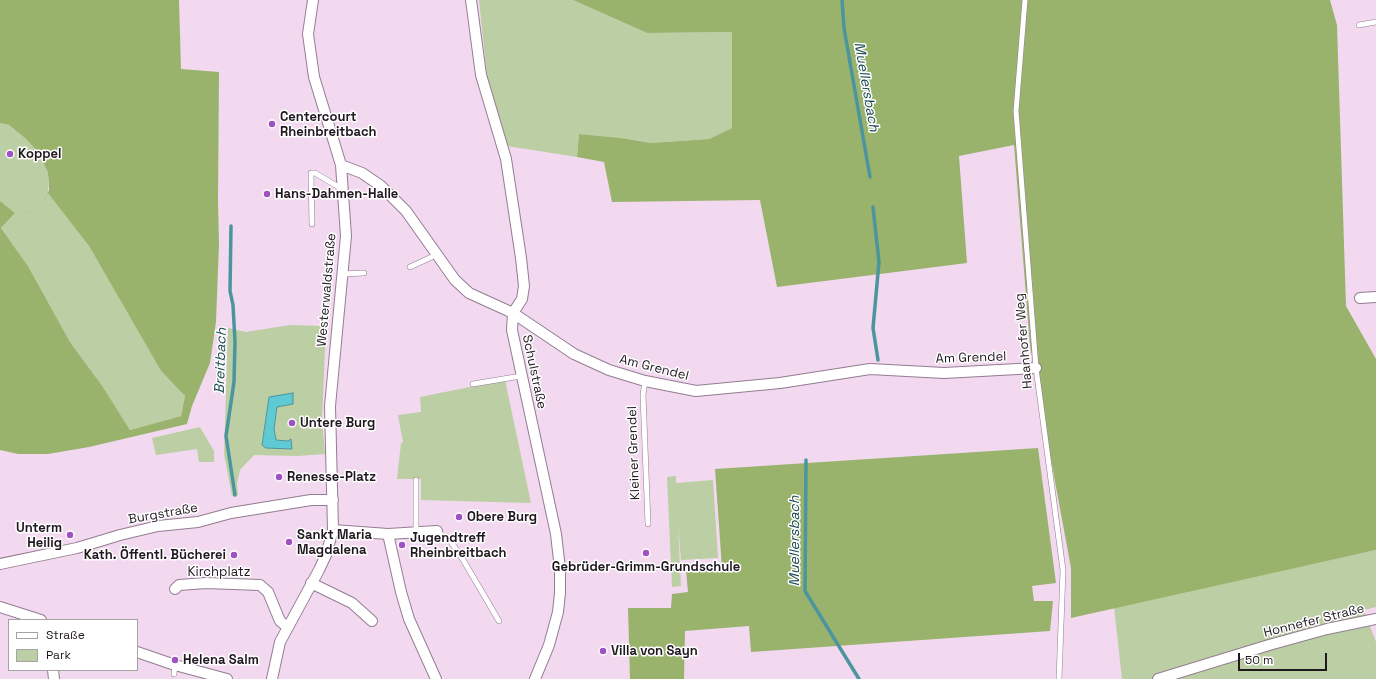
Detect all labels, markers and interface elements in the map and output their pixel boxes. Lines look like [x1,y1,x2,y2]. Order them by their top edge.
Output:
water label: Muellersbach [850,41,882,133]
place label: Centercourt Rheinbreitbach [280,109,377,140]
marker: Centercourt Rheinbreitbach [267,119,277,129]
place label: Koppel [18,146,61,162]
marker: Koppel [5,149,15,159]
place label: Hans-Dahmen-Halle [275,186,398,202]
marker: Hans-Dahmen-Halle [262,189,272,199]
street label: Westerwaldstraße [314,233,340,347]
street label: Haanhofer Weg [1012,293,1036,389]
water label: Breitbach [211,328,231,394]
street label: Schulstraße [519,333,549,411]
street label: Am Grendel [935,349,1007,367]
street label: Am Grendel [618,352,690,384]
street label: Kleiner Grendel [625,406,643,500]
place label: Untere Burg [300,415,375,431]
marker: Untere Burg [287,418,297,428]
place label: Renesse-Platz [287,469,376,485]
marker: Renesse-Platz [274,472,284,482]
water label: Muellersbach [787,496,803,586]
street label: Burgstraße [127,500,199,528]
place label: Obere Burg [467,509,537,525]
marker: Obere Burg [454,512,464,522]
place label: Unterm Heilig [16,520,62,551]
place label: Sankt Maria Magdalena [297,527,372,558]
marker: Unterm Heilig [65,530,75,540]
place label: Jugendtreff Rheinbreitbach [410,530,507,561]
marker: Sankt Maria Magdalena [284,537,294,547]
marker: Jugendtreff Rheinbreitbach [397,540,407,550]
place label: Kath. Öffentl. Bücherei [84,547,226,563]
marker: Gebrüder-Grimm-Grundschule [641,548,651,558]
marker: Kath. Öffentl. Bücherei [229,550,239,560]
place label: Gebrüder-Grimm-Grundschule [552,559,740,575]
street label: Kirchplatz [188,564,250,580]
street label: Honnefer Straße [1262,601,1366,641]
legend [8,619,138,671]
text: Straße [46,627,85,643]
place label: Villa von Sayn [611,643,698,659]
scale bar [1240,645,1329,671]
marker: Villa von Sayn [598,646,608,656]
text: Park [46,647,71,663]
place label: Helena Salm [183,652,259,668]
text: 50 m [1245,652,1273,668]
marker: Helena Salm [170,655,180,665]

